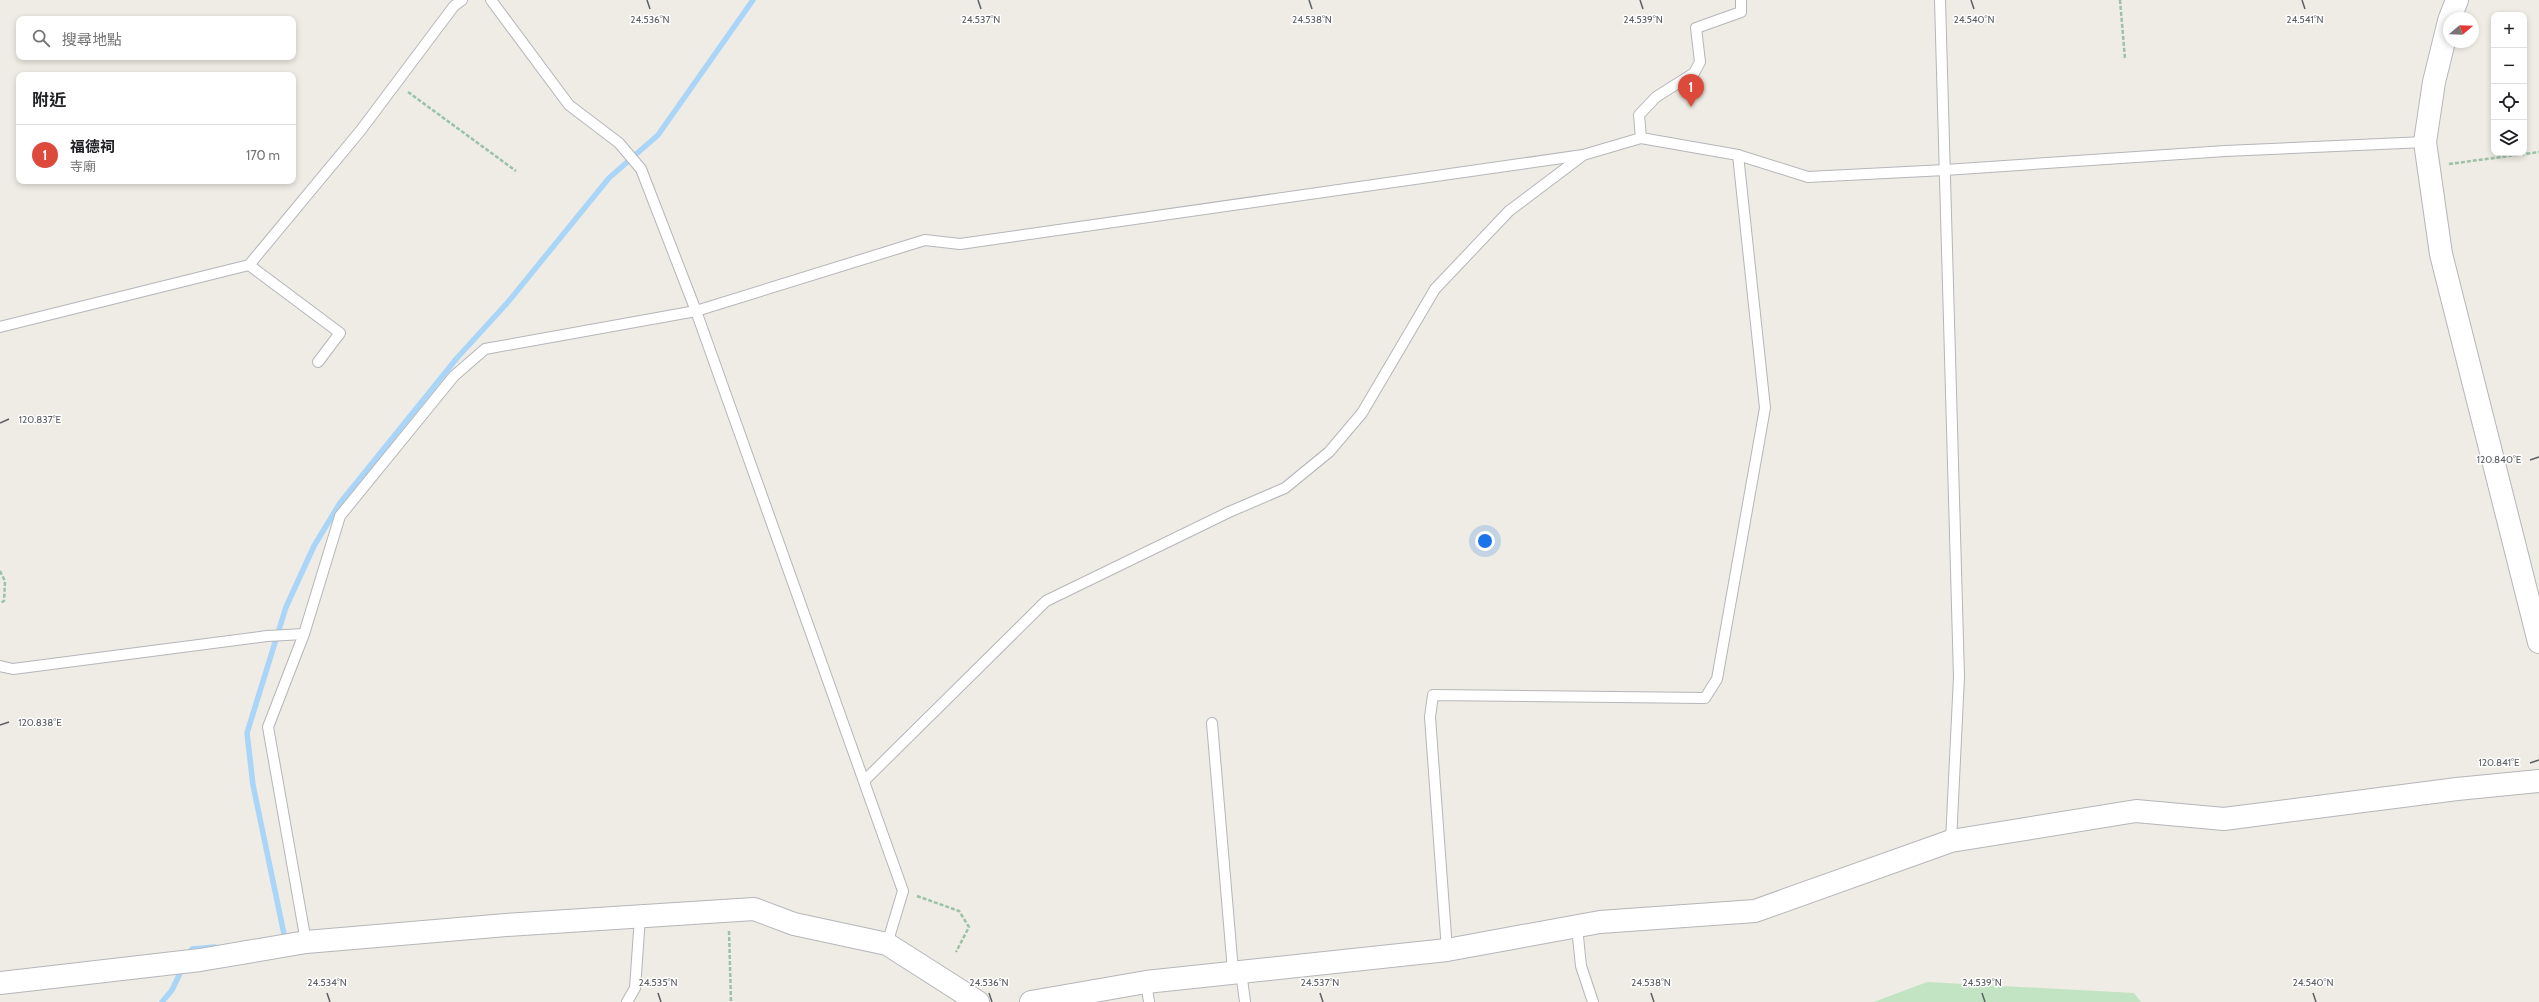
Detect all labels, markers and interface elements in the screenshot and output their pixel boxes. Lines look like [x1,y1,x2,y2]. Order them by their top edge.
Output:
north arrow [2443,12,2479,48]
map controls [2491,12,2527,156]
button: + [2491,12,2527,48]
text: 24.536°N [630,13,670,26]
text: 24.537°N [962,13,1000,26]
text: 24.538°N [1292,13,1332,26]
text: 24.539°N [1623,13,1663,26]
text: 24.540°N [1953,13,1995,26]
text: 24.541°N [2286,13,2324,26]
search box [16,16,296,60]
icon: search [30,27,52,49]
text: 搜尋地點 [62,31,122,49]
button: − [2491,48,2527,84]
pin: 1 [1678,74,1704,107]
button: locate [2491,84,2527,120]
text: 附近 [32,90,66,110]
button: layers [2491,120,2527,156]
text: 福德祠 [70,138,115,156]
text: 1 [43,147,47,163]
text: 170 m [246,147,280,163]
text: 寺廟 [70,158,96,174]
text: 120.837°E [19,413,62,426]
text: 120.840°E [2477,453,2522,466]
your location [1475,531,1495,551]
text: 120.838°E [18,716,62,729]
text: 120.841°E [2479,756,2520,769]
text: 24.534°N [307,976,347,989]
text: 24.535°N [638,976,678,989]
text: 24.536°N [969,976,1009,989]
text: 24.537°N [1301,976,1339,989]
text: 24.538°N [1631,976,1671,989]
text: 24.539°N [1962,976,2002,989]
text: 24.540°N [2292,976,2334,989]

